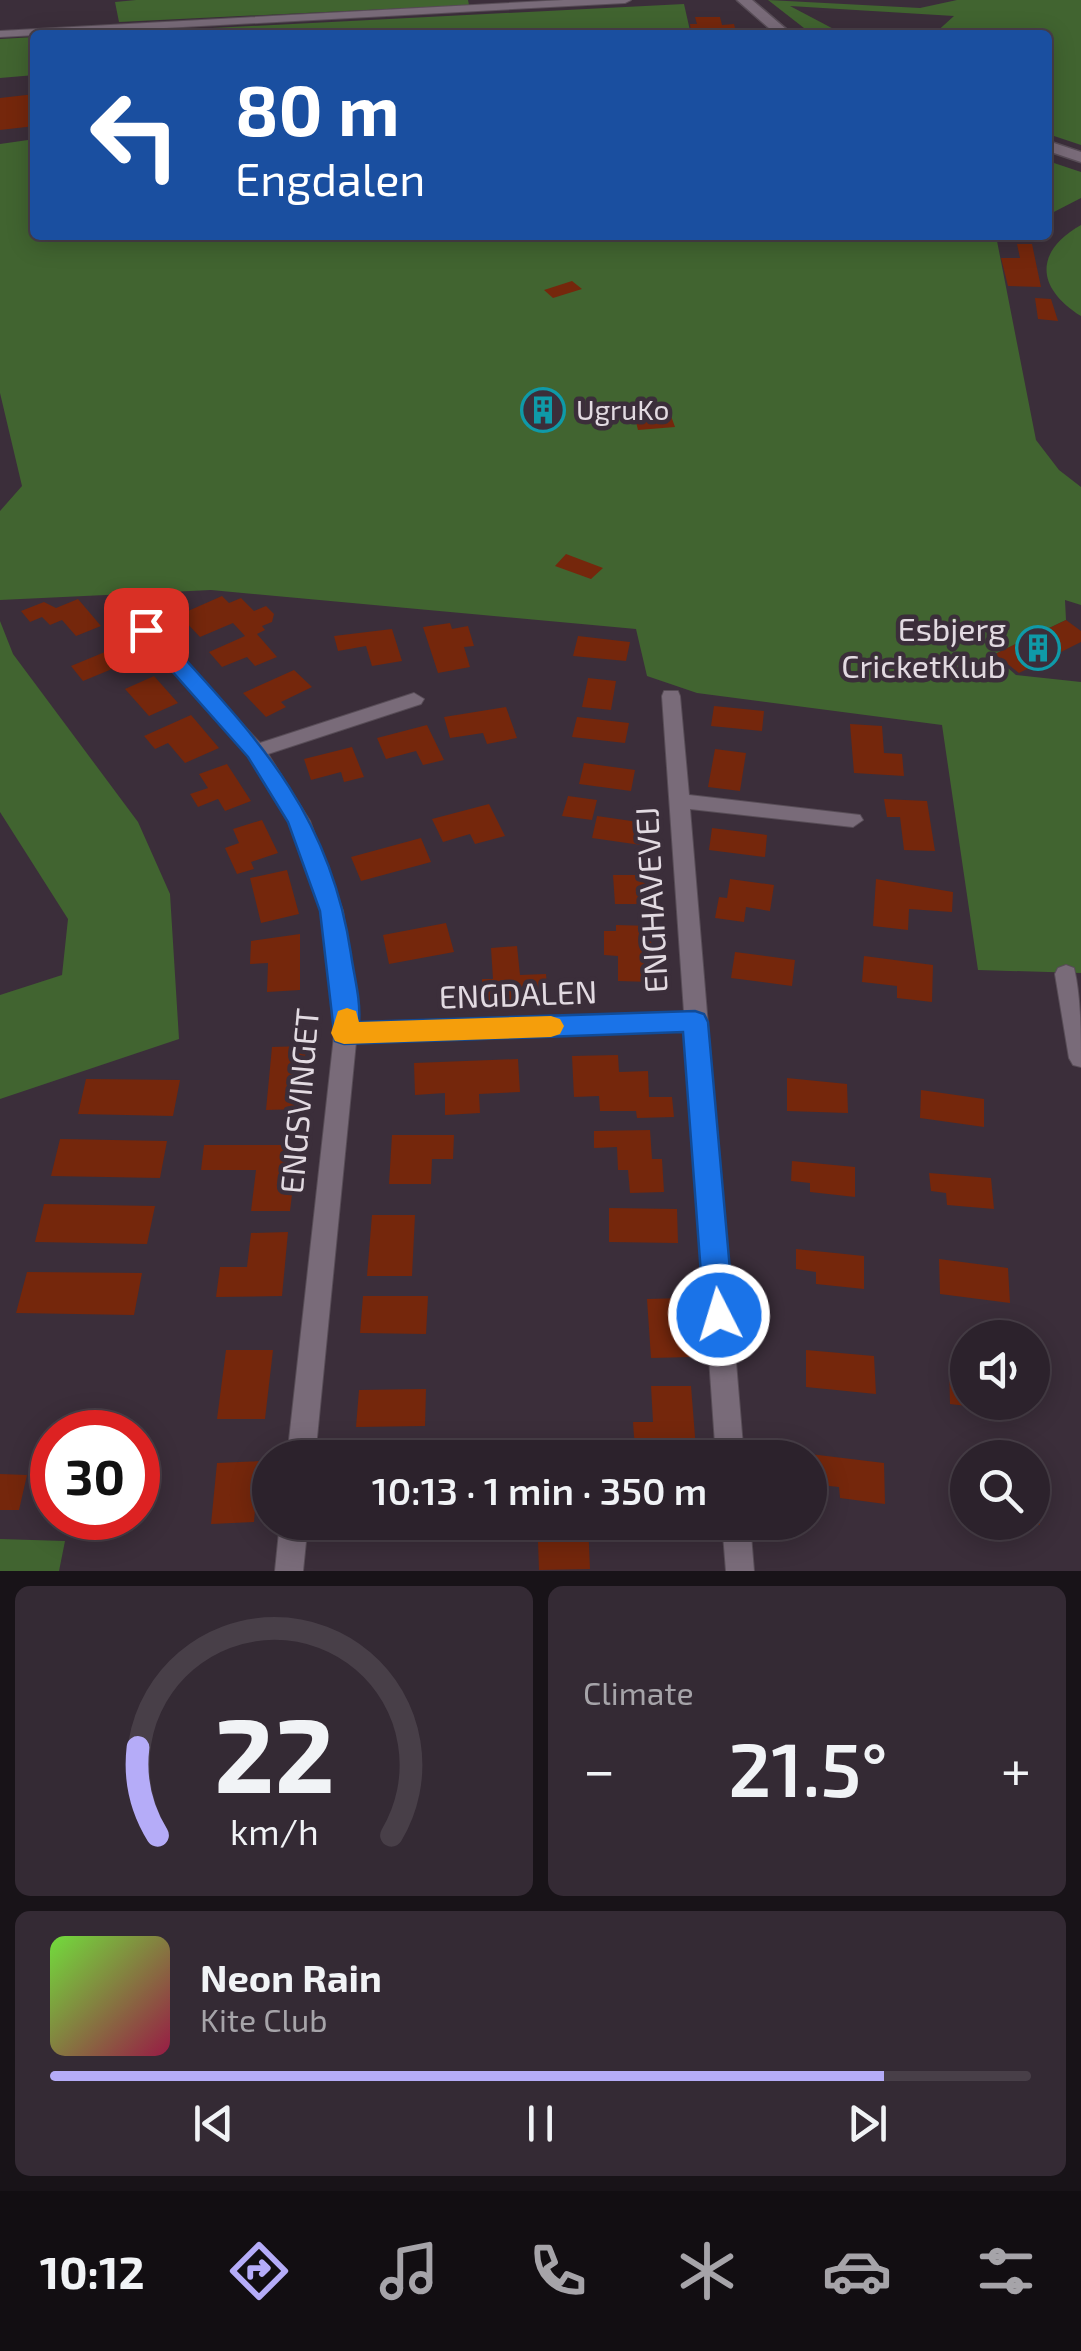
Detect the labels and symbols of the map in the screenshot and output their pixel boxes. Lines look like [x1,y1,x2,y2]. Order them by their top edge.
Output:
building icon: UgruKo [520,387,566,433]
place label: UgruKo [576,392,669,426]
pin [104,588,189,673]
place label: Esbjerg CricketKlub [841,609,1006,684]
building icon: Esbjerg CricketKlub [1015,625,1061,671]
street label: ENGHAVEVEJ [626,806,674,994]
street label: ENGDALEN [438,971,598,1015]
street label: ENGSVINGET [271,1007,325,1195]
position arrow [667,1263,771,1367]
speed limit sign: 30 [30,1410,160,1540]

